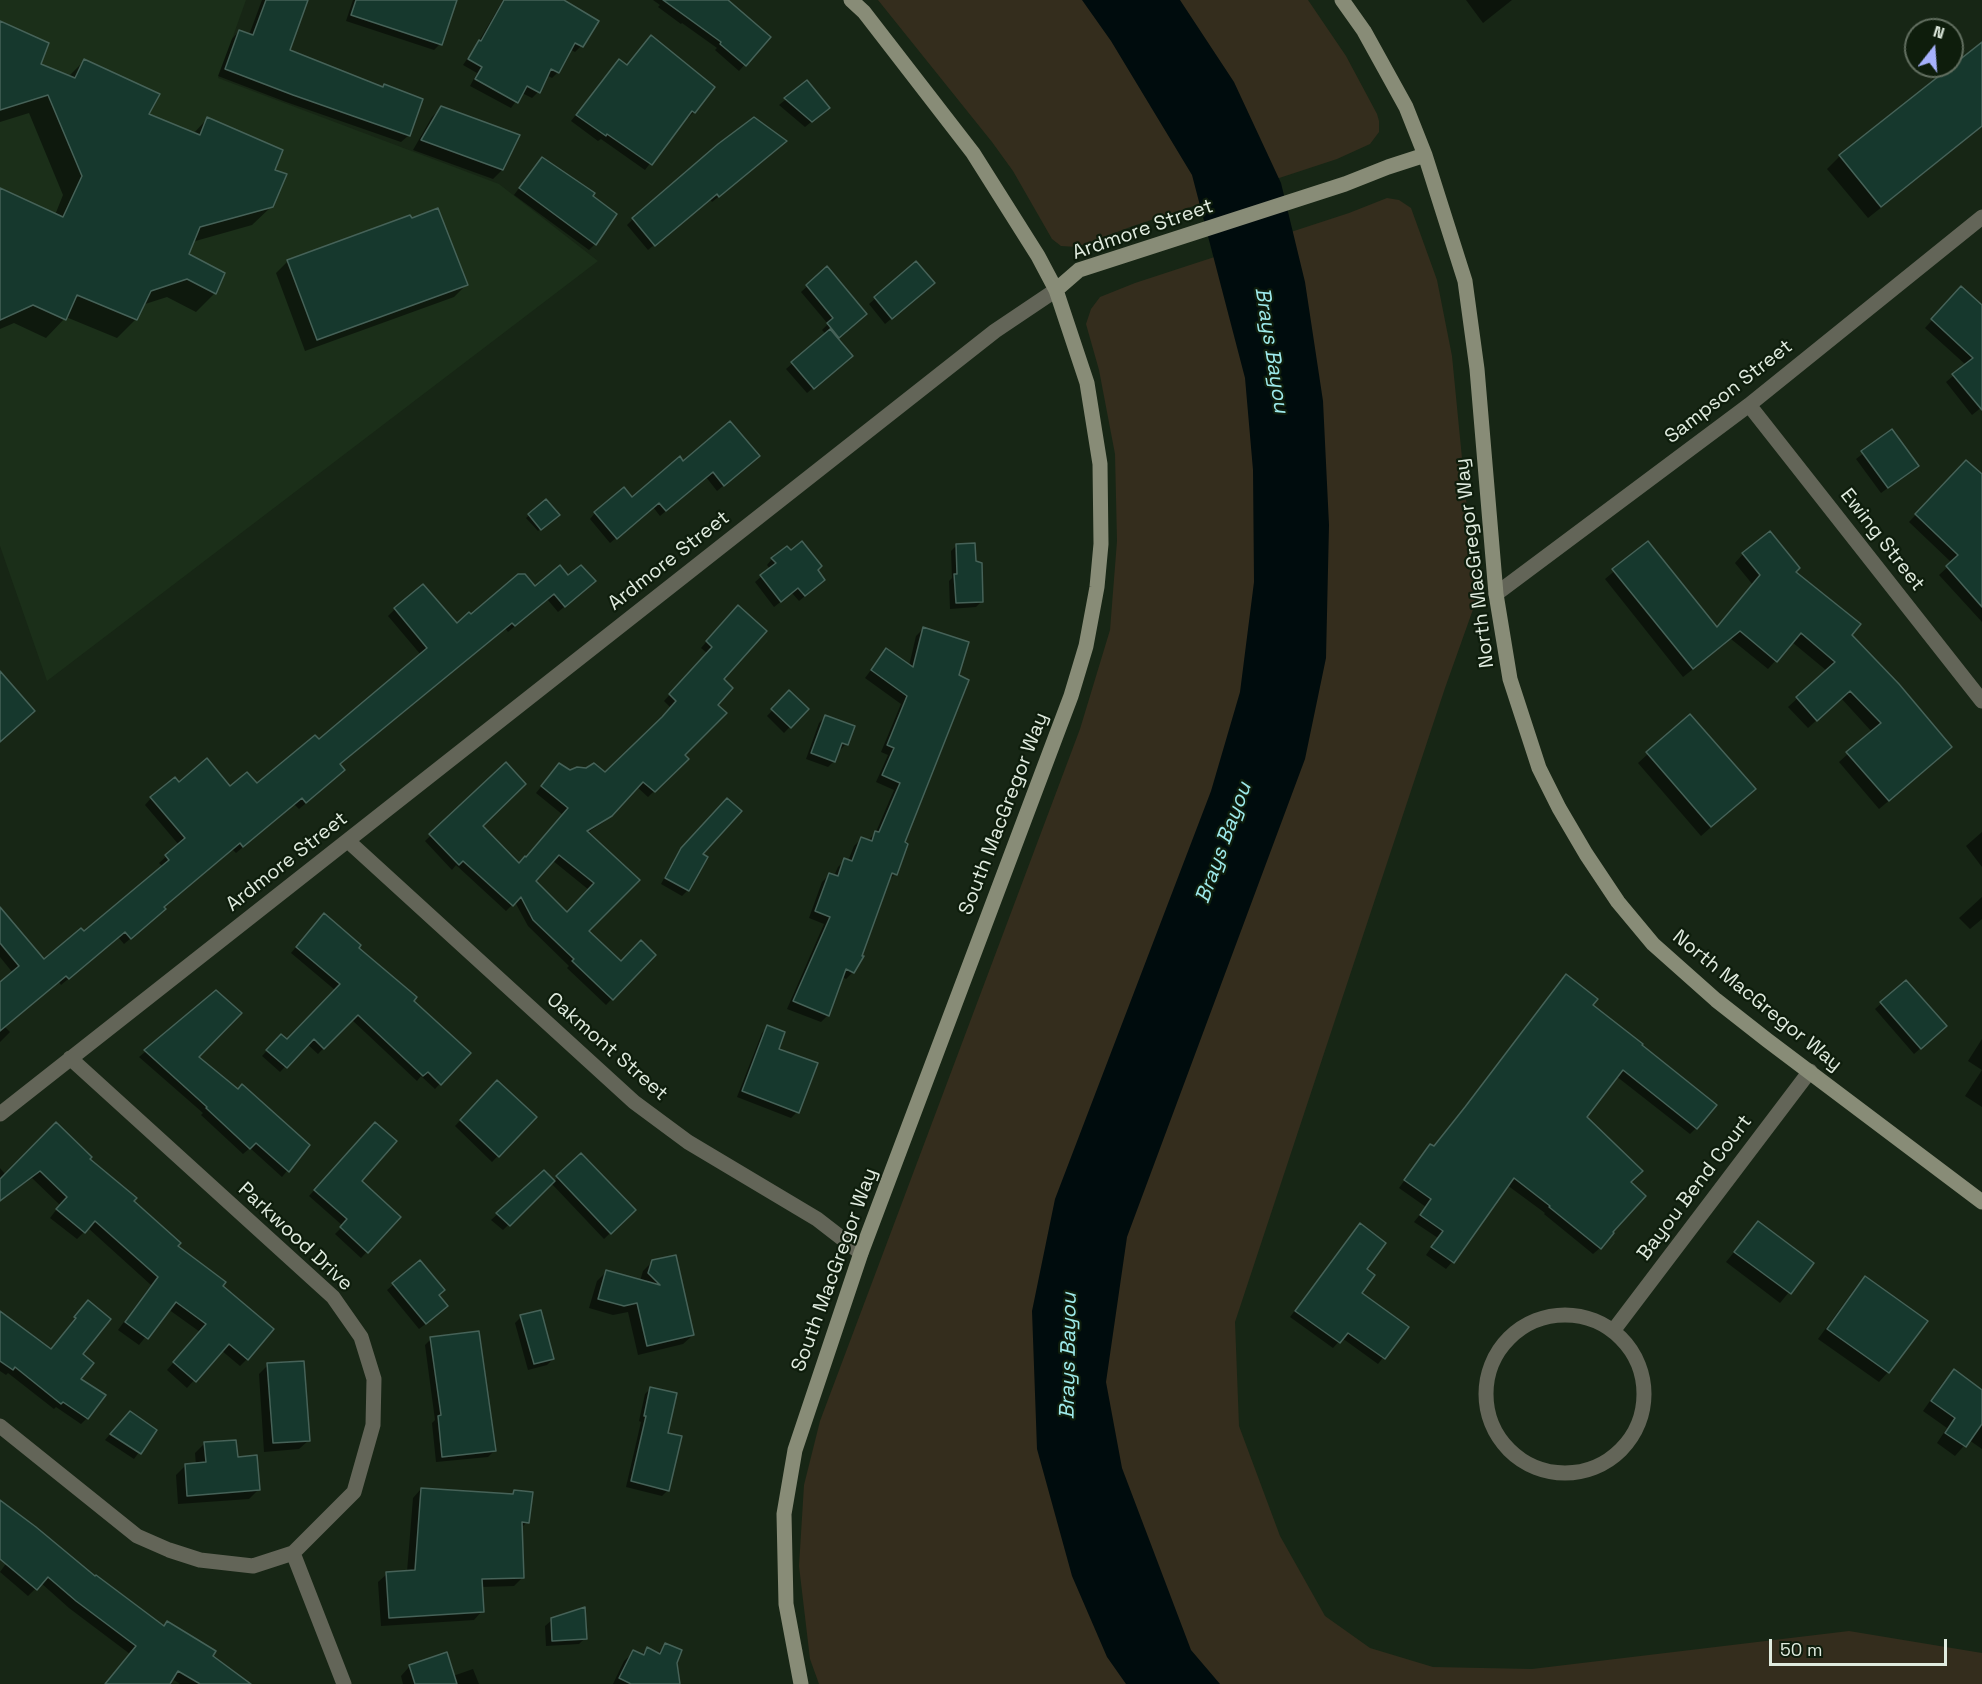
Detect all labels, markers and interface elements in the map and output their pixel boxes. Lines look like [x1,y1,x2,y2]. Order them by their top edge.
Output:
north arrow [1904,18,1964,78]
text: N [1931,21,1947,44]
street label: Ardmore Street [1069,195,1217,265]
water label: Brays Bayou [1249,285,1293,415]
street label: Sampson Street [1660,335,1798,449]
street label: North MacGregor Way [1450,457,1500,669]
street label: Ewing Street [1835,484,1929,596]
street label: Ardmore Street [603,506,735,616]
street label: South MacGregor Way [954,709,1054,919]
water label: Brays Bayou [1190,779,1258,907]
street label: Ardmore Street [221,807,353,917]
street label: North MacGregor Way [1667,925,1847,1077]
street label: Oakmont Street [542,988,672,1106]
street label: Bayou Bend Court [1632,1111,1758,1265]
street label: South MacGregor Way [787,1165,883,1375]
street label: Parkwood Drive [233,1178,357,1296]
water label: Brays Bayou [1055,1292,1083,1420]
scale bar [1772,1627,1950,1665]
text: 50 m [1780,1638,1822,1661]

